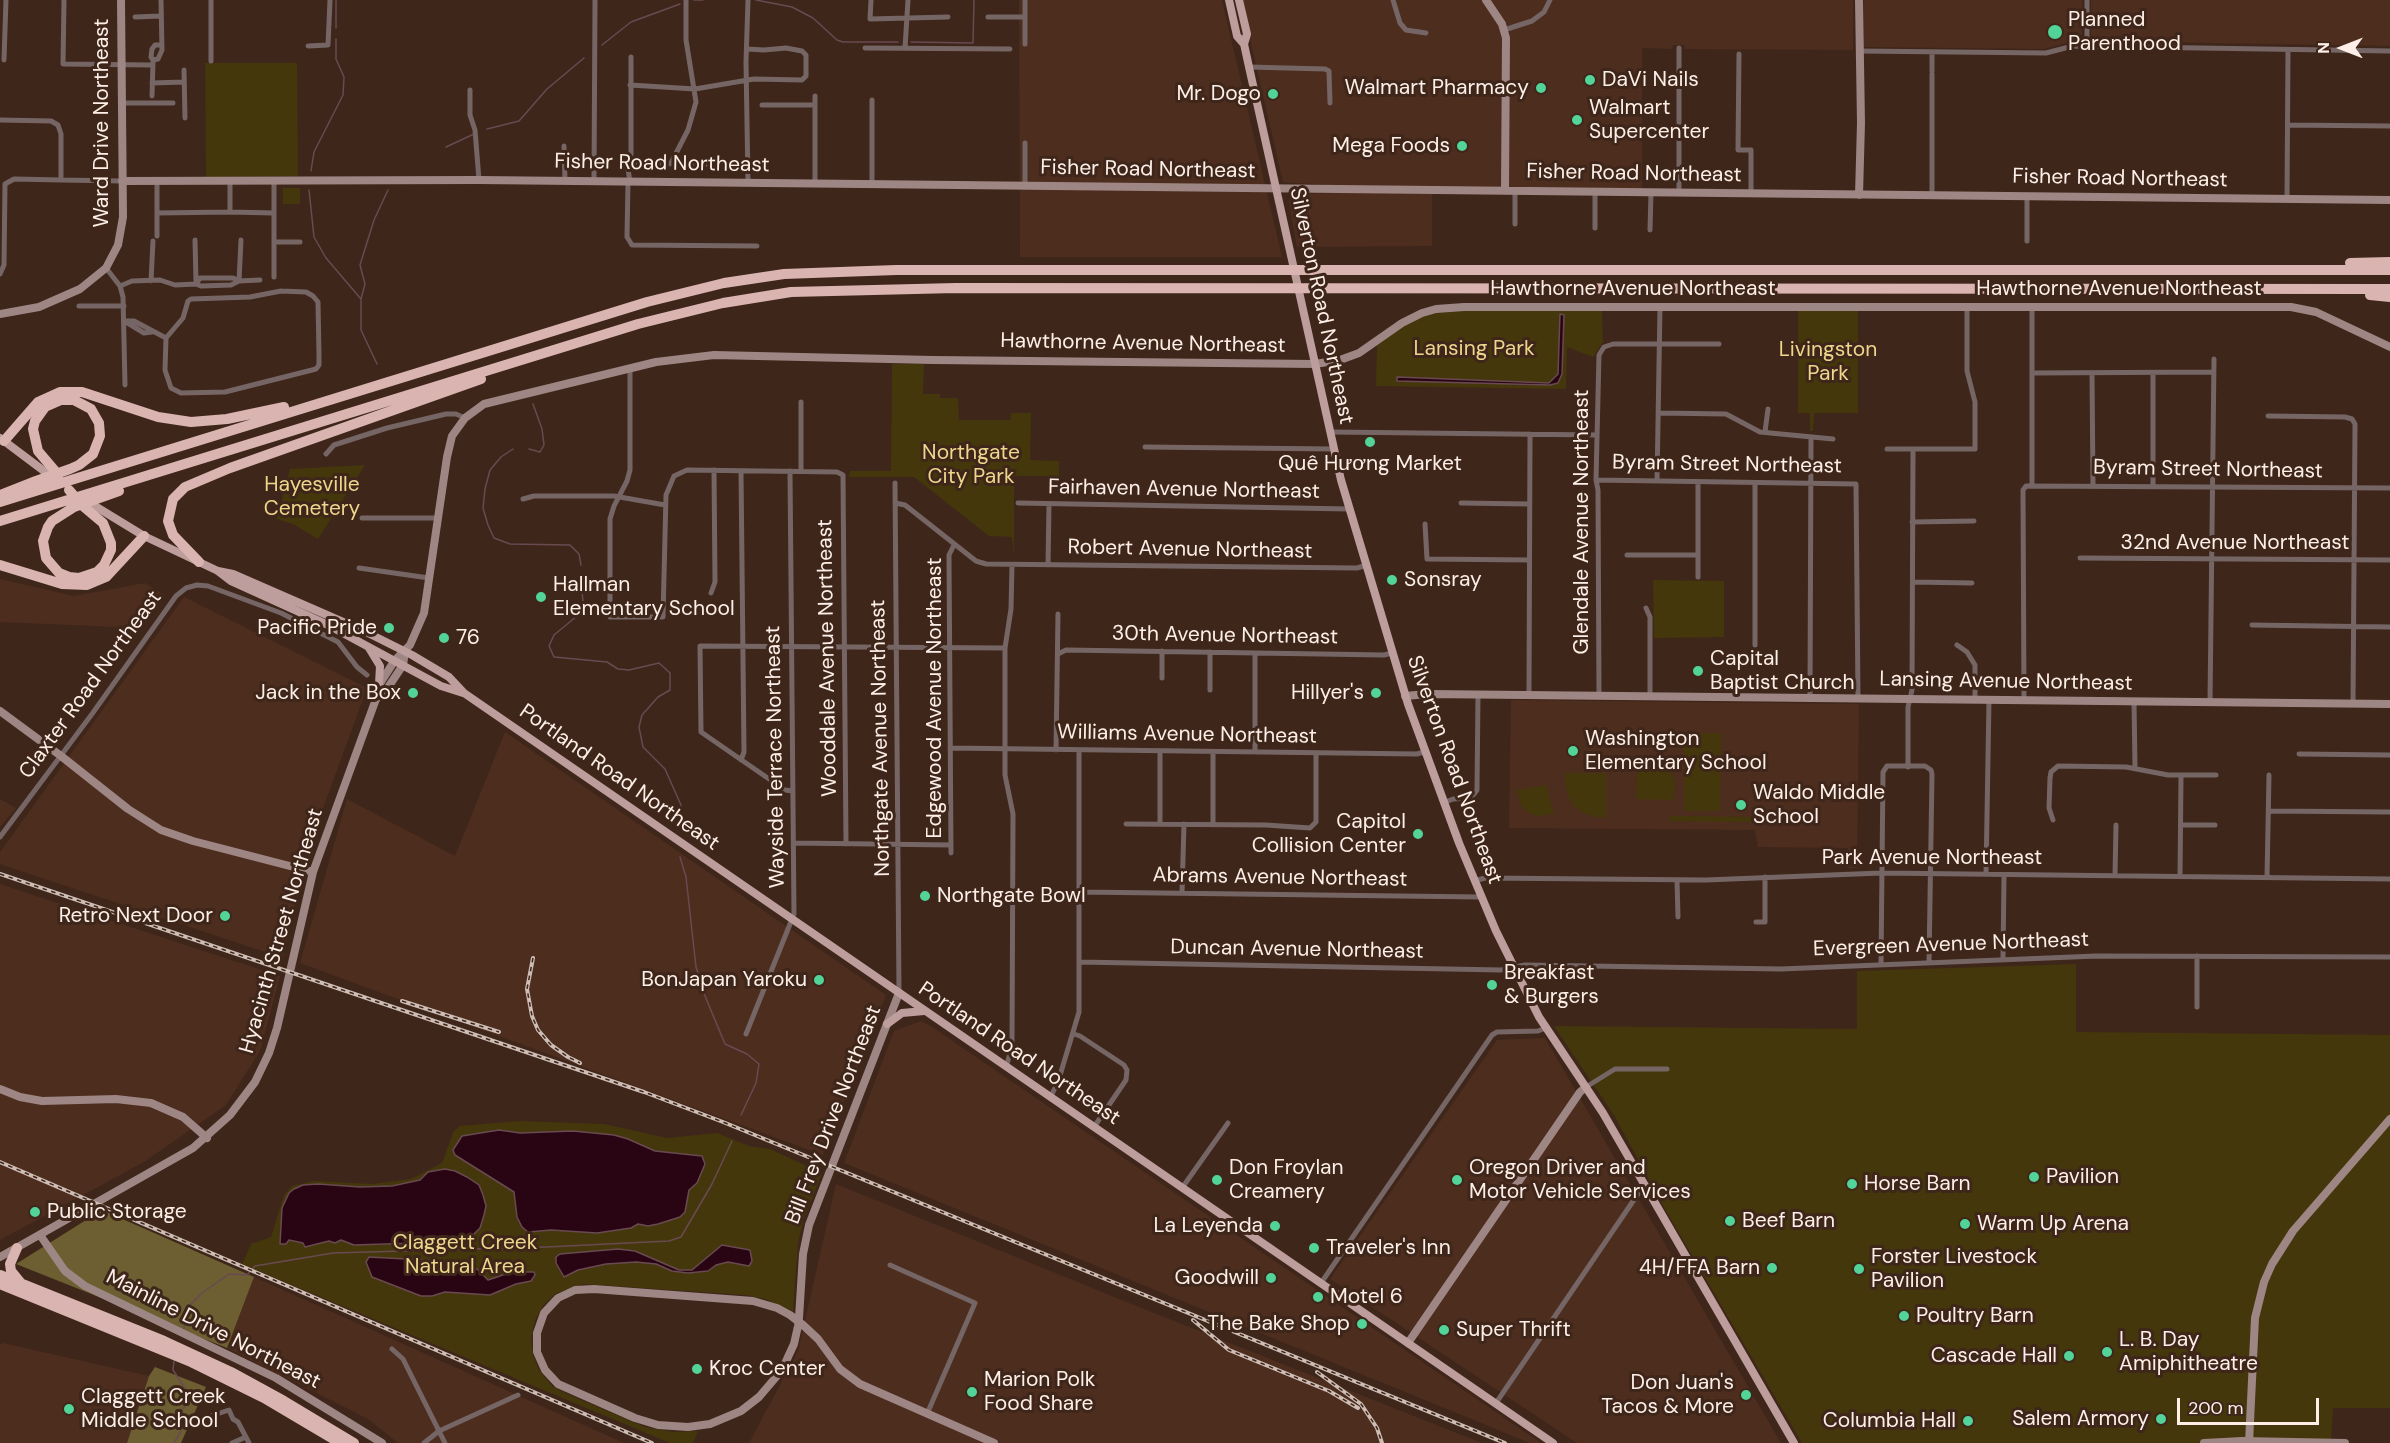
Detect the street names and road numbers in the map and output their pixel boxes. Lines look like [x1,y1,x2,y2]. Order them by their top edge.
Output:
street label: Ward Drive Northeast [89,19,115,227]
street label: Fisher Road Northeast [554,150,770,178]
street label: Fisher Road Northeast [1040,156,1256,184]
street label: Fisher Road Northeast [1526,160,1742,188]
street label: Fisher Road Northeast [2012,165,2228,193]
street label: Silverton Road Northeast [1284,185,1358,427]
street label: Hawthorne Avenue Northeast [1490,276,1776,302]
street label: Hawthorne Avenue Northeast [1976,276,2262,302]
street label: Hawthorne Avenue Northeast [1000,329,1286,359]
street label: Glendale Avenue Northeast [1569,389,1595,655]
street label: Byram Street Northeast [1612,450,1842,480]
street label: Byram Street Northeast [2093,455,2323,485]
street label: Fairhaven Avenue Northeast [1048,475,1320,505]
street label: Wooddale Avenue Northeast [813,519,843,797]
street label: 32nd Avenue Northeast [2121,530,2349,556]
street label: Robert Avenue Northeast [1067,535,1313,565]
street label: Edgewood Avenue Northeast [922,558,948,838]
street label: Claxter Road Northeast [14,586,168,784]
street label: Northgate Avenue Northeast [866,599,896,877]
street label: 30th Avenue Northeast [1112,621,1338,651]
street label: Wayside Terrace Northeast [761,625,791,889]
street label: Silverton Road Northeast [1401,652,1507,888]
street label: Lansing Avenue Northeast [1879,667,2133,697]
street label: Portland Road Northeast [514,699,724,857]
street label: Williams Avenue Northeast [1057,720,1317,750]
street label: Hyacinth Street Northeast [235,806,329,1056]
street label: Park Avenue Northeast [1822,845,2042,871]
street label: Abrams Avenue Northeast [1152,863,1408,893]
street label: Evergreen Avenue Northeast [1813,928,2089,962]
street label: Duncan Avenue Northeast [1170,935,1424,965]
street label: Portland Road Northeast [913,977,1125,1131]
street label: Bill Frey Drive Northeast [781,1002,887,1228]
street label: Mainline Drive Northeast [101,1265,325,1395]

